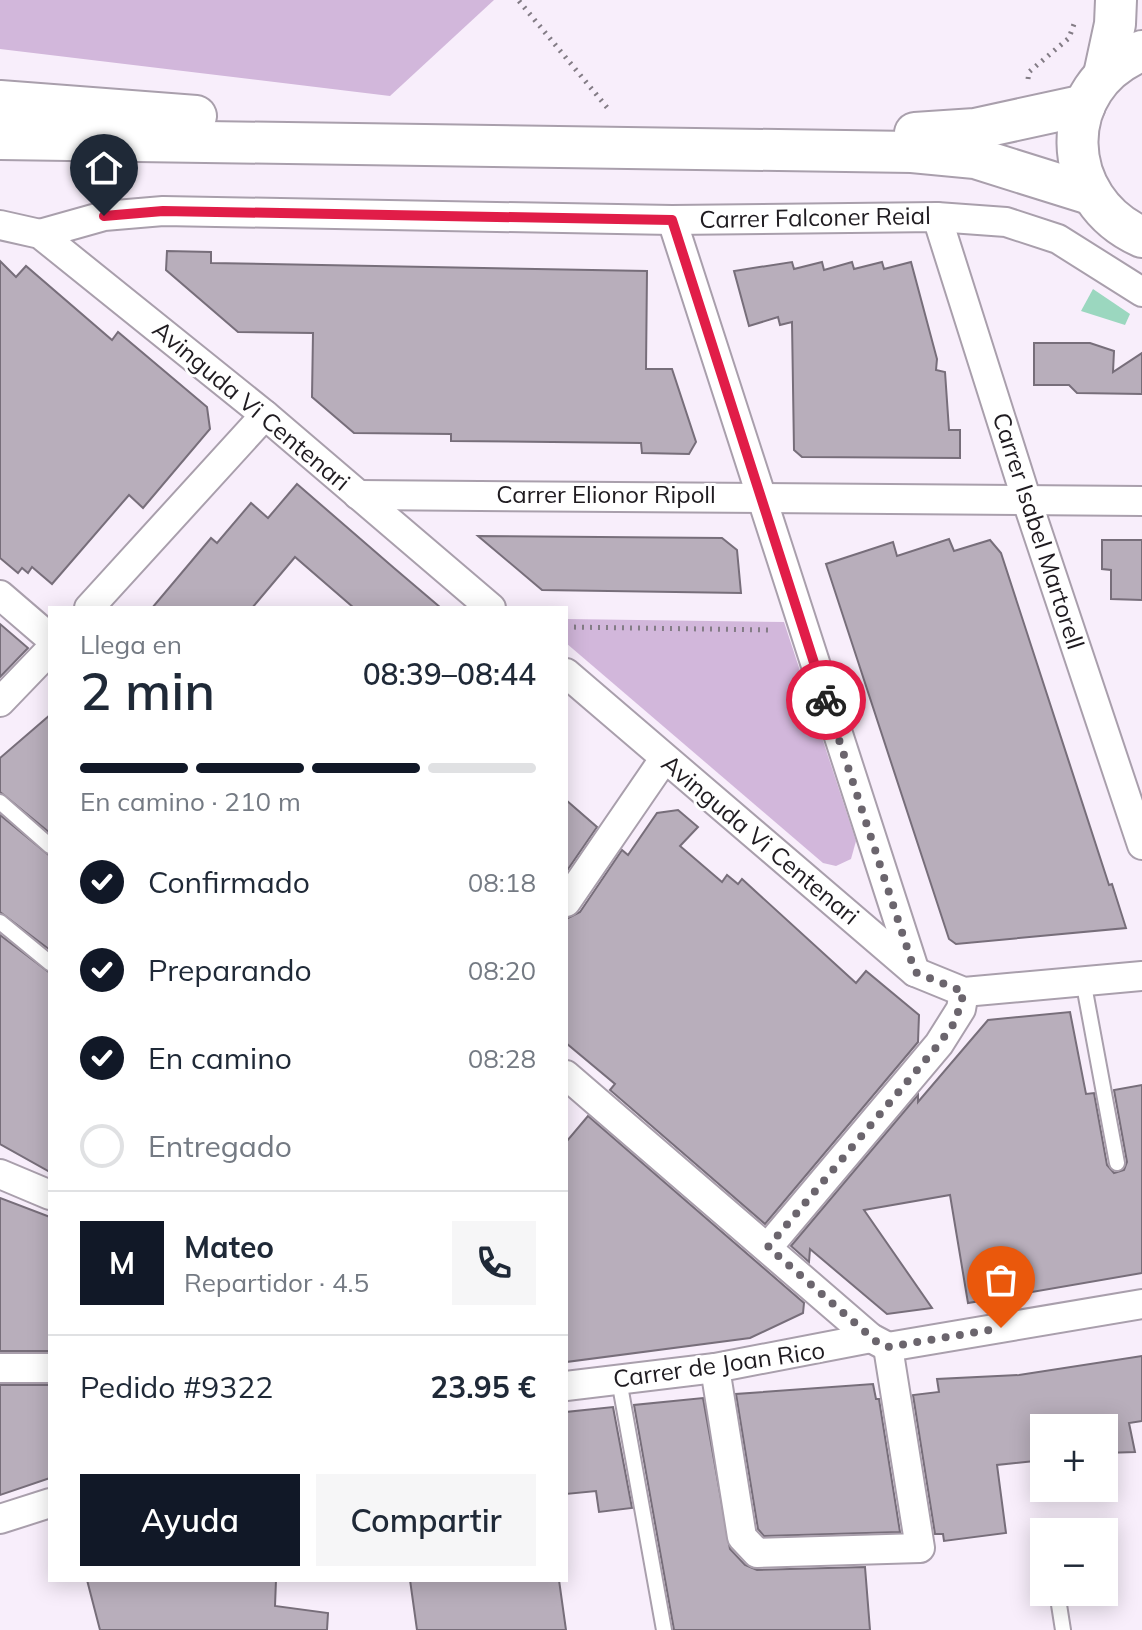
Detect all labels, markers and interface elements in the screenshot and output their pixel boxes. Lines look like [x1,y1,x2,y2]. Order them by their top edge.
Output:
pin [70,134,138,216]
icon: home [82,146,126,190]
street label: Carrer Falconer Reial [699,200,931,234]
street label: Avinguda Vi Centenari [147,314,356,497]
street label: Carrer Isabel Martorell [987,409,1091,653]
street label: Carrer Elionor Ripoll [496,479,716,509]
text: Llega en [80,628,182,661]
text: 08:39–08:44 [363,655,536,693]
text: 2 min [80,658,215,723]
courier [786,660,866,740]
icon: bike [804,678,848,722]
street label: Avinguda Vi Centenari [656,748,865,931]
text: En camino · 210 m [80,785,301,818]
icon: check [80,860,124,904]
text: Confirmado [148,863,310,901]
text: 08:18 [468,866,536,899]
icon: check [80,948,124,992]
text: Preparando [148,951,312,989]
text: 08:20 [468,954,536,987]
icon: check [80,1036,124,1080]
text: En camino [148,1039,292,1077]
text: 08:28 [468,1042,536,1075]
text: Entregado [148,1127,292,1165]
button: phone [452,1221,536,1305]
text: Mateo [184,1228,274,1266]
text: M [109,1244,135,1282]
pin [967,1246,1035,1328]
icon: bag [979,1258,1023,1302]
text: Repartidor · 4.5 [184,1266,369,1299]
street label: Carrer de Joan Rico [611,1334,827,1394]
text: Pedido #9322 [80,1368,273,1406]
text: 23.95 € [430,1368,536,1406]
map controls [1030,1414,1118,1606]
button: + [1030,1414,1118,1502]
button: Ayuda [80,1474,300,1566]
button: Compartir [316,1474,536,1566]
button: − [1030,1518,1118,1606]

